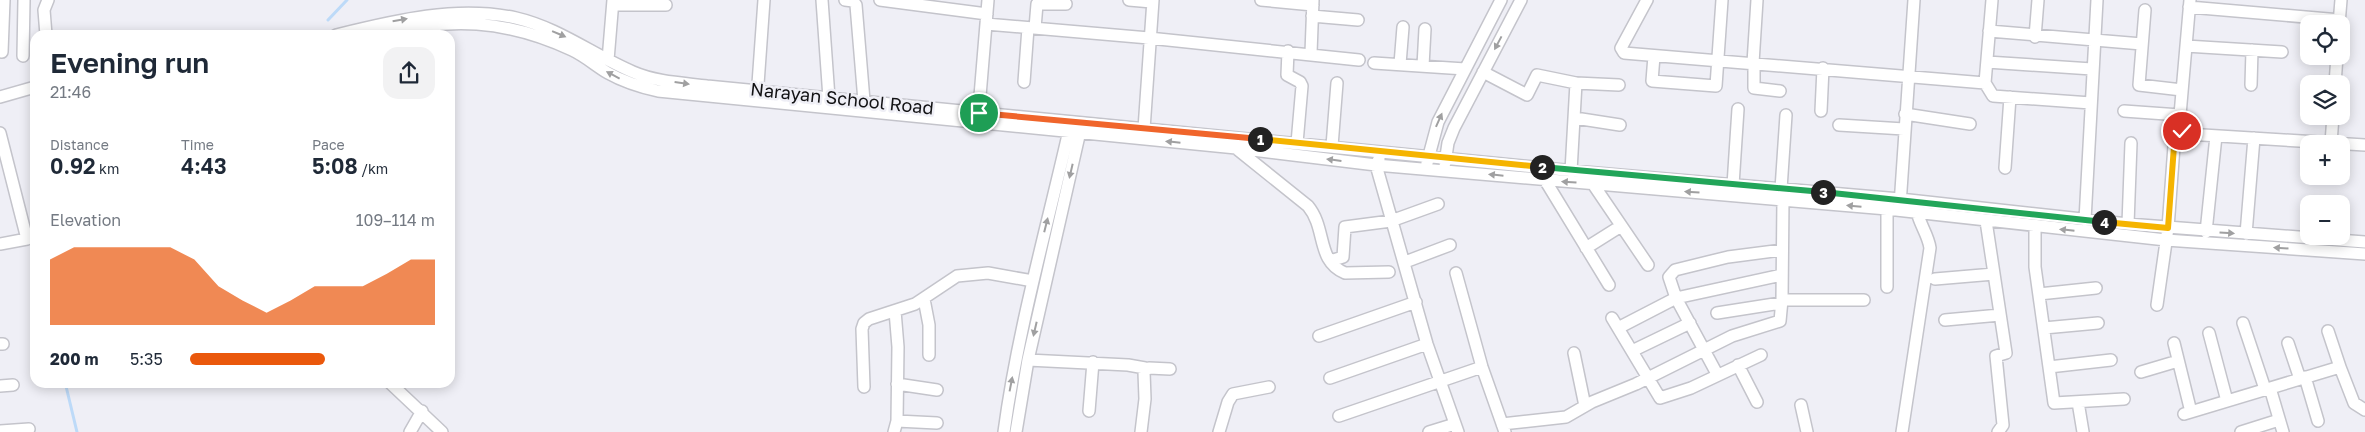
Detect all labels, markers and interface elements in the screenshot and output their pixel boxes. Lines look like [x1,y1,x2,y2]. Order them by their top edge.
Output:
map controls [2300,15,2350,245]
button: locate [2300,15,2350,65]
one-way arrow [393,16,409,24]
one-way arrow [552,31,566,39]
one-way arrow [1494,36,1502,50]
text: Evening run [50,46,209,79]
button: share [383,47,435,99]
one-way arrow [606,71,621,79]
button: layers [2300,75,2350,125]
street label: Narayan School Road [749,77,935,119]
one-way arrow [675,79,691,87]
text: 21:46 [50,82,91,102]
pin [958,92,1000,134]
icon: arrive [965,99,993,127]
pin [2161,110,2203,152]
one-way arrow [1435,113,1443,128]
icon: check [2168,117,2196,145]
pin: 1 [1248,126,1272,152]
text: 1 [1257,131,1264,148]
button: + [2300,135,2350,185]
text: Distance [50,136,109,153]
text: Time [181,136,214,153]
text: Pace [312,136,345,153]
one-way arrow [1165,138,1181,146]
text: 0.92 [50,153,96,179]
text: 4:43 [181,153,227,179]
text: 5:08 [312,153,358,179]
pin: 2 [1530,154,1554,180]
one-way arrow [1326,156,1342,164]
text: 2 [1538,159,1547,176]
text: km [96,160,119,177]
text: /km [358,160,388,177]
one-way arrow [1067,163,1075,178]
one-way arrow [1488,171,1504,179]
one-way arrow [1560,178,1576,186]
pin: 3 [1810,180,1836,204]
text: 3 [1819,184,1828,201]
one-way arrow [1683,188,1699,196]
button: − [2300,195,2350,245]
one-way arrow [1845,201,1861,209]
text: Elevation [50,210,121,230]
text: 109–114 m [356,210,435,230]
pin: 4 [2092,210,2116,234]
text: 4 [2100,214,2109,231]
one-way arrow [1042,218,1050,233]
one-way arrow [2059,226,2075,234]
one-way arrow [2219,229,2235,237]
one-way arrow [2273,244,2289,252]
one-way arrow [1031,321,1039,336]
text: 200 m [50,349,99,369]
text: 5:35 [130,349,163,369]
one-way arrow [1007,376,1015,391]

